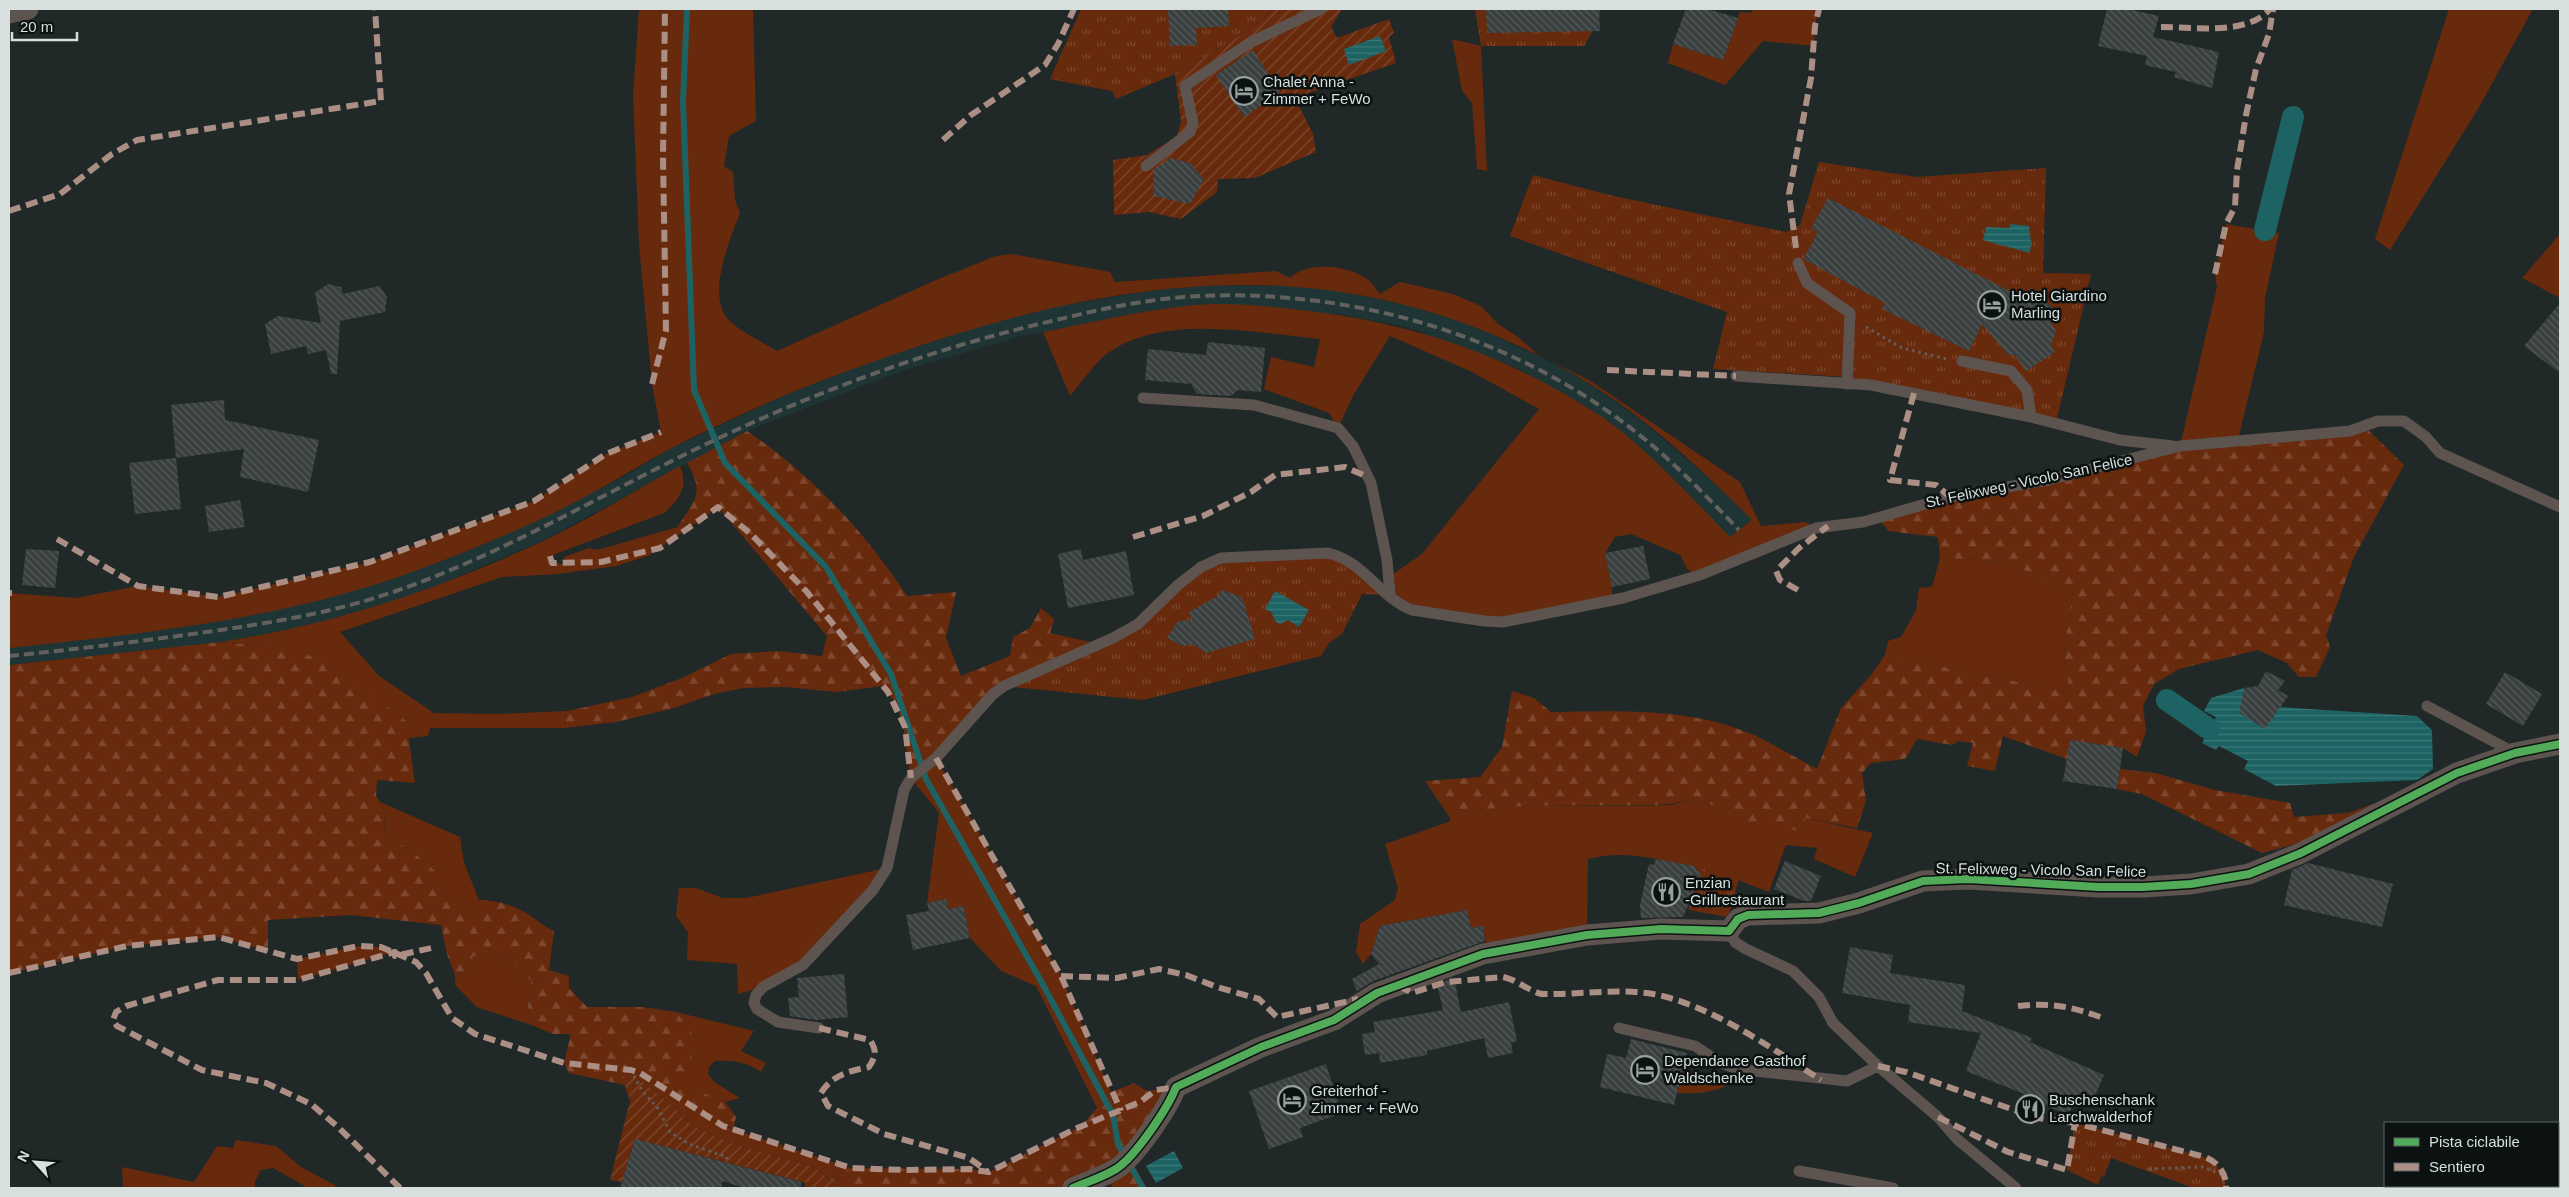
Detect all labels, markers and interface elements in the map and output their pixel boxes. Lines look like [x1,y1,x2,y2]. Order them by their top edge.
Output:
scale bar [12,10,78,42]
text: 20 m [20,18,53,35]
place label: Chalet Anna - Zimmer + FeWo [1263,73,1371,107]
hotel icon: Chalet Anna - Zimmer + FeWo [1229,76,1259,106]
place label: Hotel Giardino Marling [2011,287,2107,321]
hotel icon: Hotel Giardino Marling [1977,290,2007,320]
street label: St. Felixweg - Vicolo San Felice [1924,450,2134,511]
street label: St. Felixweg - Vicolo San Felice [1936,859,2146,880]
place label: Enzian -Grillrestaurant [1685,874,1785,908]
restaurant icon: Enzian -Grillrestaurant [1651,877,1681,907]
place label: Dependance Gasthof Waldschenke [1664,1052,1807,1086]
hotel icon: Dependance Gasthof Waldschenke [1630,1055,1660,1085]
place label: Greiterhof - Zimmer + FeWo [1311,1082,1419,1116]
hotel icon: Greiterhof - Zimmer + FeWo [1277,1085,1307,1115]
place label: Buschenschank Larchwalderhof [2049,1091,2155,1125]
restaurant icon: Buschenschank Larchwalderhof [2015,1094,2045,1124]
legend [2384,1122,2559,1187]
text: Pista ciclabile [2429,1133,2520,1150]
north arrow [10,1137,60,1187]
text: N [14,1148,33,1164]
text: Sentiero [2429,1158,2485,1175]

